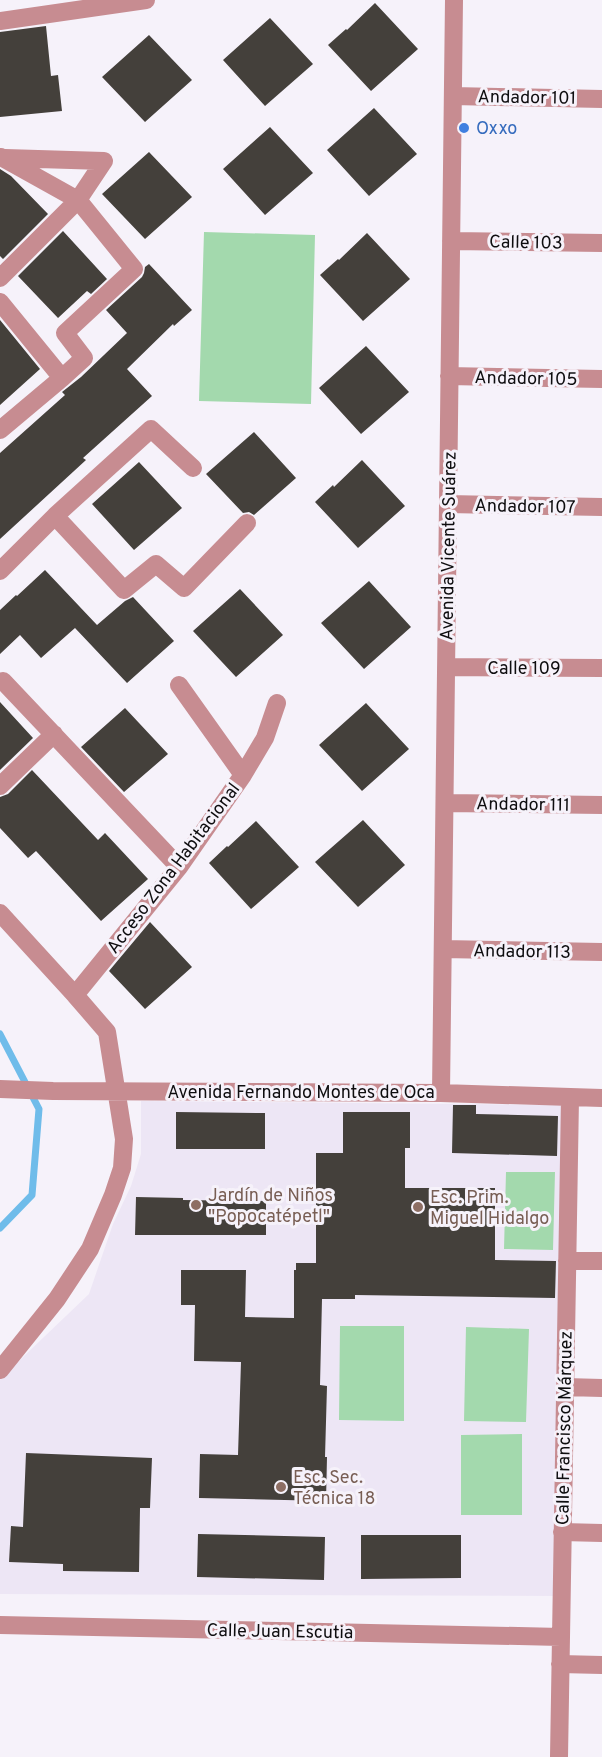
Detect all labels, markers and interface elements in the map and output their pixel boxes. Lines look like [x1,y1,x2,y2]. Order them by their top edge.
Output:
street label: Andador 101 [477,86,577,111]
place label: Oxxo [476,118,517,141]
marker: Oxxo [457,121,471,135]
street label: Calle 103 [489,231,563,256]
street label: Andador 105 [474,367,578,392]
street label: Avenida Vicente Suárez [436,451,463,641]
street label: Andador 107 [474,495,576,520]
street label: Calle 109 [487,658,561,681]
street label: Acceso Zona Habitacional [102,779,246,959]
street label: Andador 111 [476,793,570,818]
street label: Andador 113 [473,940,571,965]
street label: Avenida Fernando Montes de Oca [167,1082,435,1105]
place label: Jardín de Niños "Popocatépetl" [208,1185,333,1229]
place label: Esc. Prim. Miguel Hidalgo [430,1187,549,1231]
marker: Jardín de Niños "Popocatépetl" [189,1198,203,1212]
marker: Esc. Prim. Miguel Hidalgo [411,1200,425,1214]
street label: Calle Francisco Márquez [552,1331,579,1525]
place label: Esc. Sec. Técnica 18 [293,1467,376,1511]
marker: Esc. Sec. Técnica 18 [274,1480,288,1494]
street label: Calle Juan Escutia [206,1620,354,1645]

